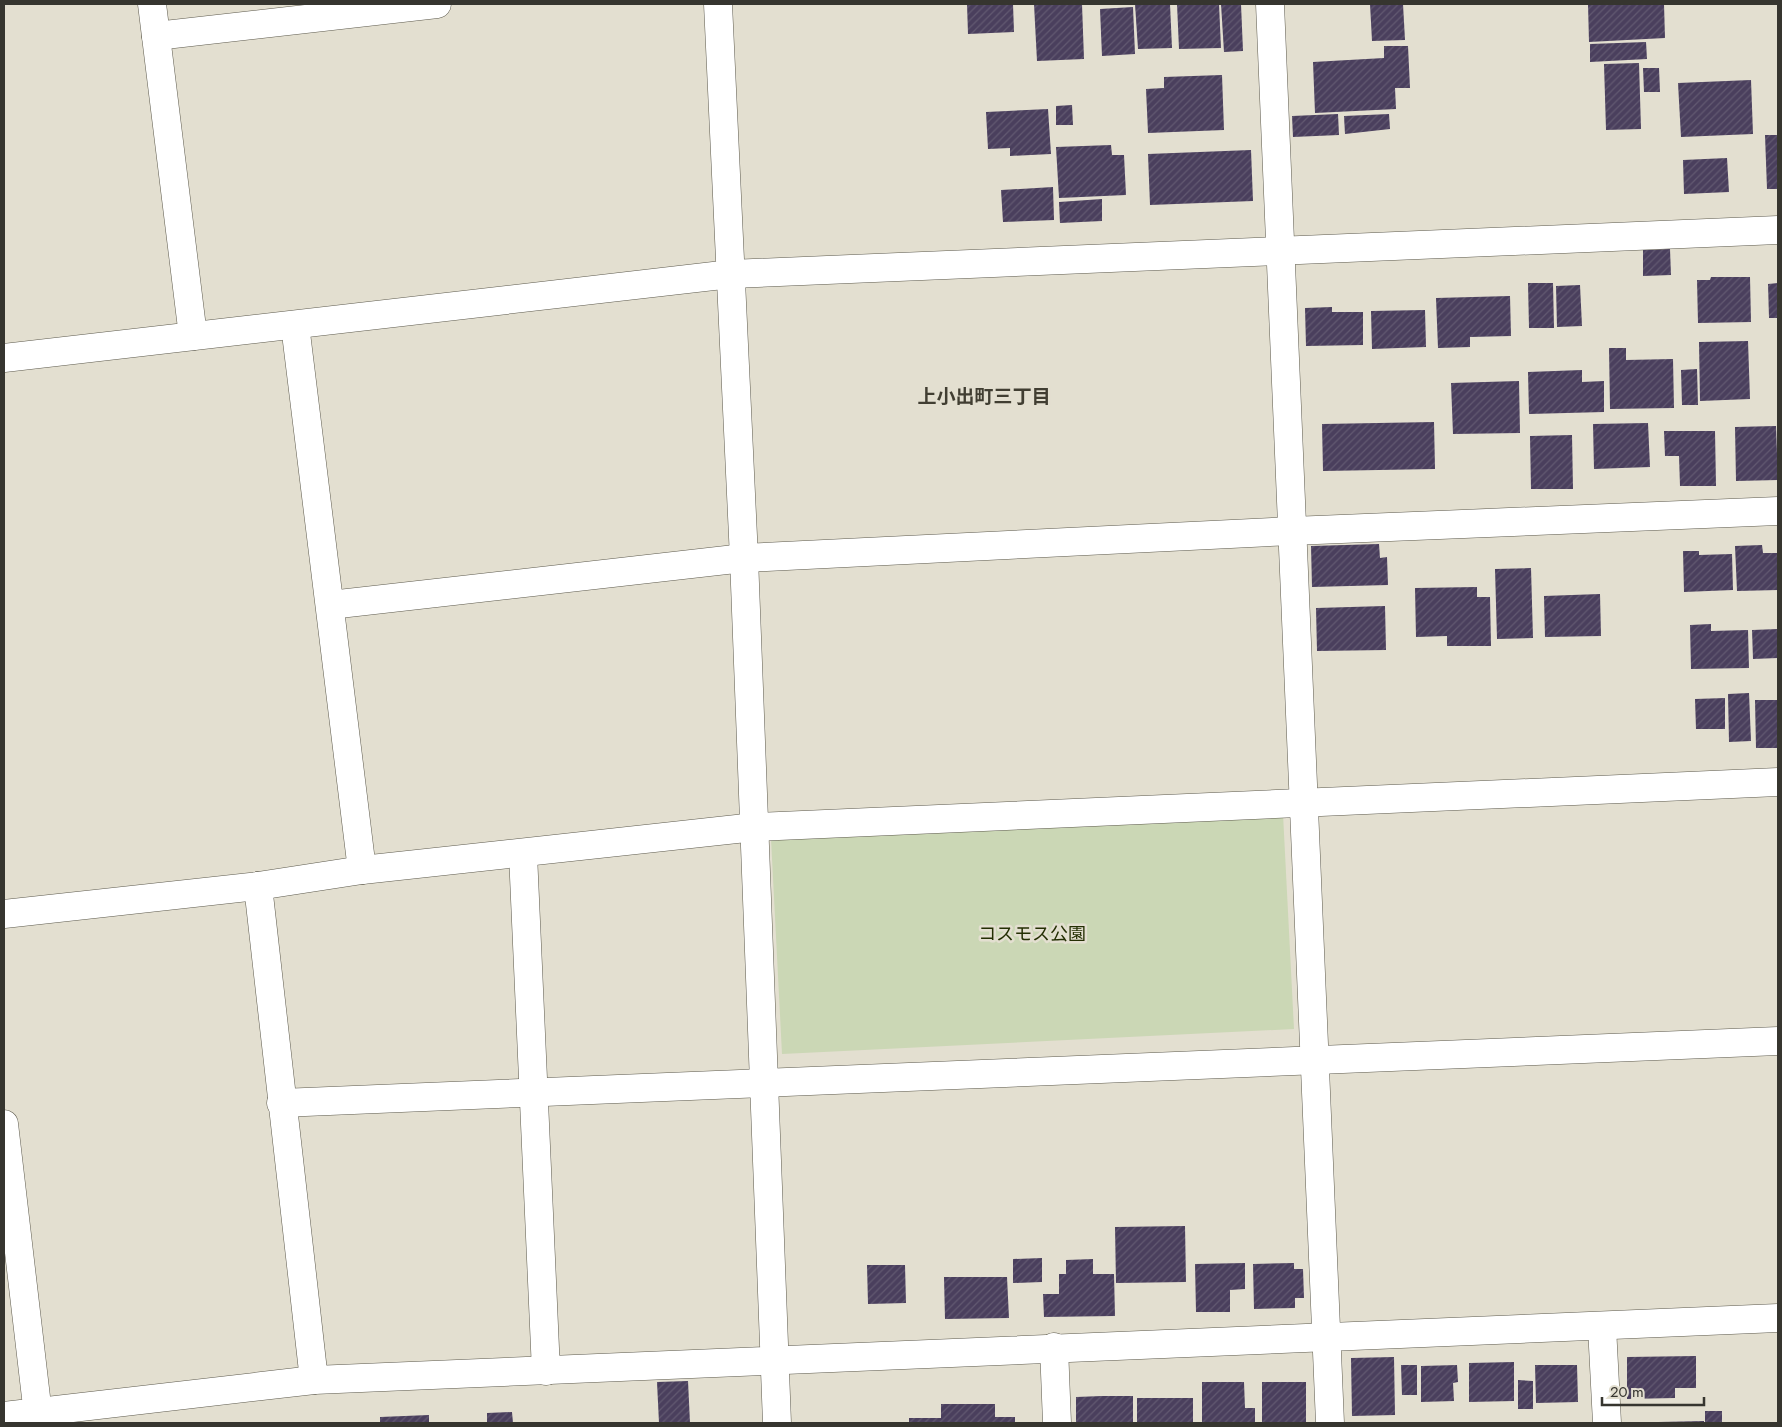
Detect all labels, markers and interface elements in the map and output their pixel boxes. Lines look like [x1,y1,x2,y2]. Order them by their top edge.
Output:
district label: 上小出町三丁目 [917,383,1051,410]
park label: コスモス公園 [978,921,1086,947]
scale bar [1602,1374,1704,1406]
text: 20 m [1610,1381,1644,1403]

